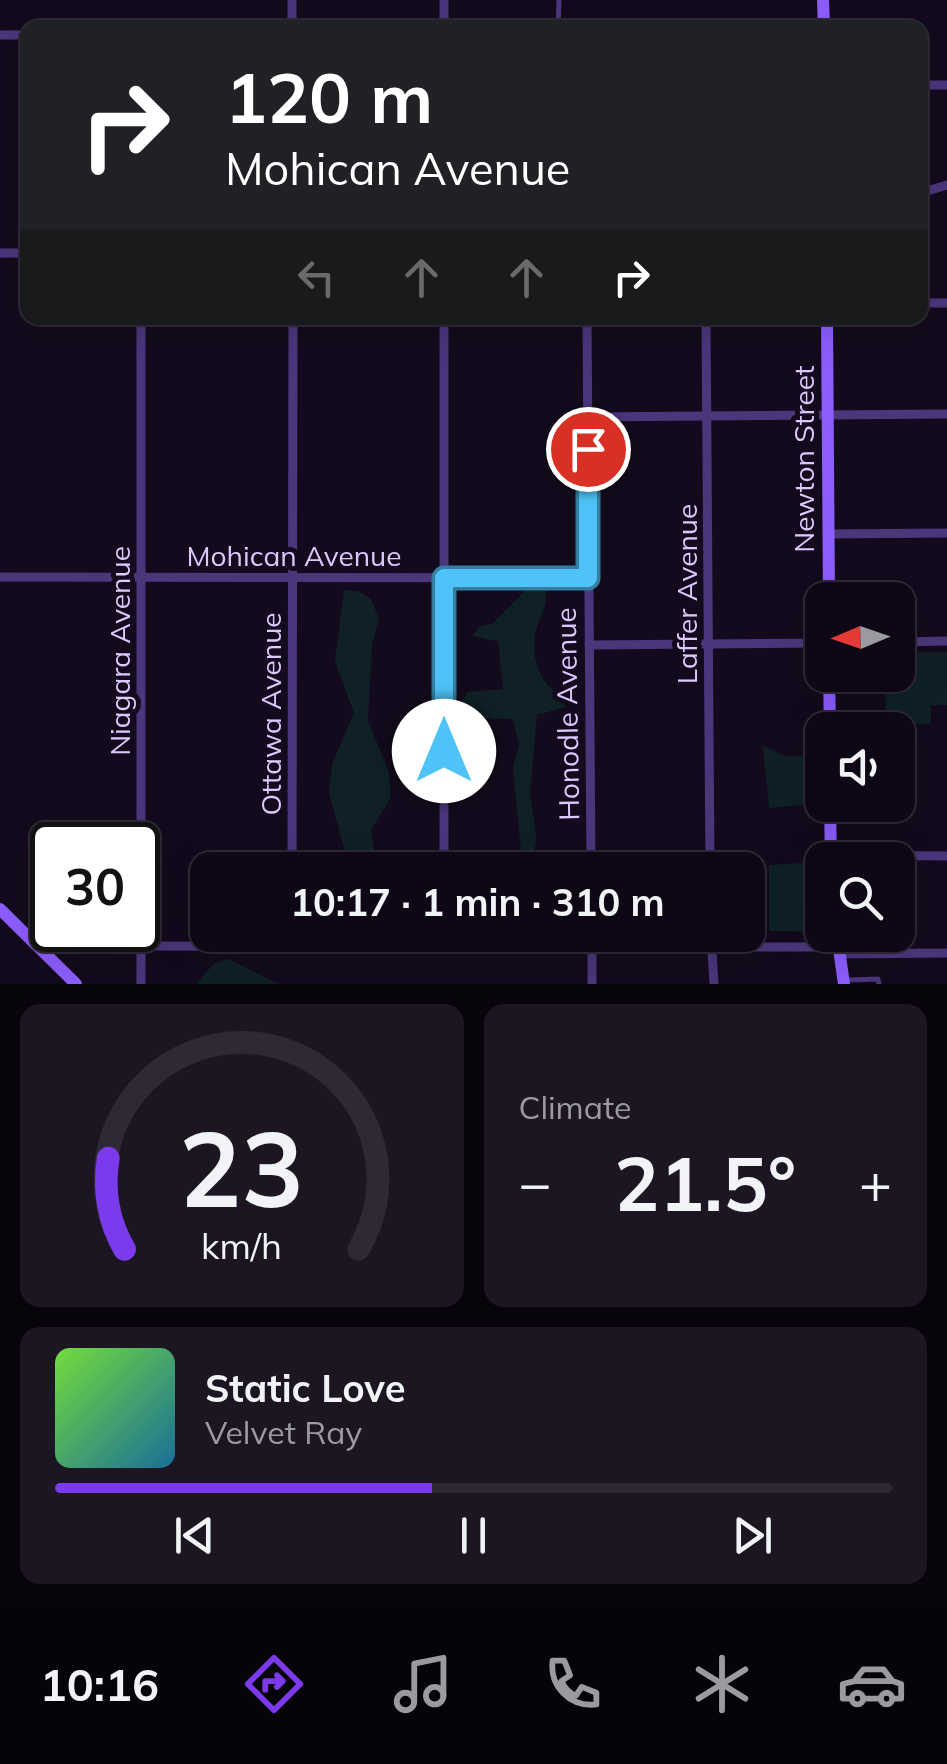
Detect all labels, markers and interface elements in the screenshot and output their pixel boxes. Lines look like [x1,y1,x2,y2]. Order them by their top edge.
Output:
text: 120 m [225,53,433,141]
icon: right [60,60,190,190]
text: Mohican Avenue [225,140,570,196]
icon: left [289,250,344,305]
icon: ahead [394,250,449,305]
icon: ahead [499,250,554,305]
icon: right [604,250,659,305]
street label: Newton Street [786,365,821,553]
pin [546,407,631,492]
icon: arrive [561,422,616,477]
street label: Laffer Avenue [669,504,704,684]
street label: Mohican Avenue [187,538,401,573]
street label: Niagara Avenue [102,546,137,756]
north arrow [805,582,915,692]
map controls [805,582,915,952]
street label: Honodle Avenue [548,607,586,821]
street label: Ottawa Avenue [253,612,288,816]
position arrow [392,699,496,803]
button: sound [805,712,915,822]
speed limit sign: 30 [30,822,160,952]
button: search [805,842,915,952]
text: 10:17 · 1 min · 310 m [290,878,665,926]
text: Climate [519,1087,631,1127]
text: 23 [179,1102,304,1233]
text: 21.5° [614,1136,796,1230]
text: − [519,1148,552,1217]
text: + [859,1148,892,1217]
text: km/h [201,1223,282,1268]
text: Static Love [205,1364,406,1412]
text: Velvet Ray [205,1412,362,1452]
icon: previous [167,1508,222,1563]
icon: pause [446,1508,501,1563]
icon: next [725,1508,780,1563]
icon: directions [239,1649,309,1719]
icon: music [388,1649,458,1719]
icon: phone [538,1649,608,1719]
icon: climate [687,1649,757,1719]
icon: car [837,1649,907,1719]
text: 10:16 [40,1656,159,1712]

